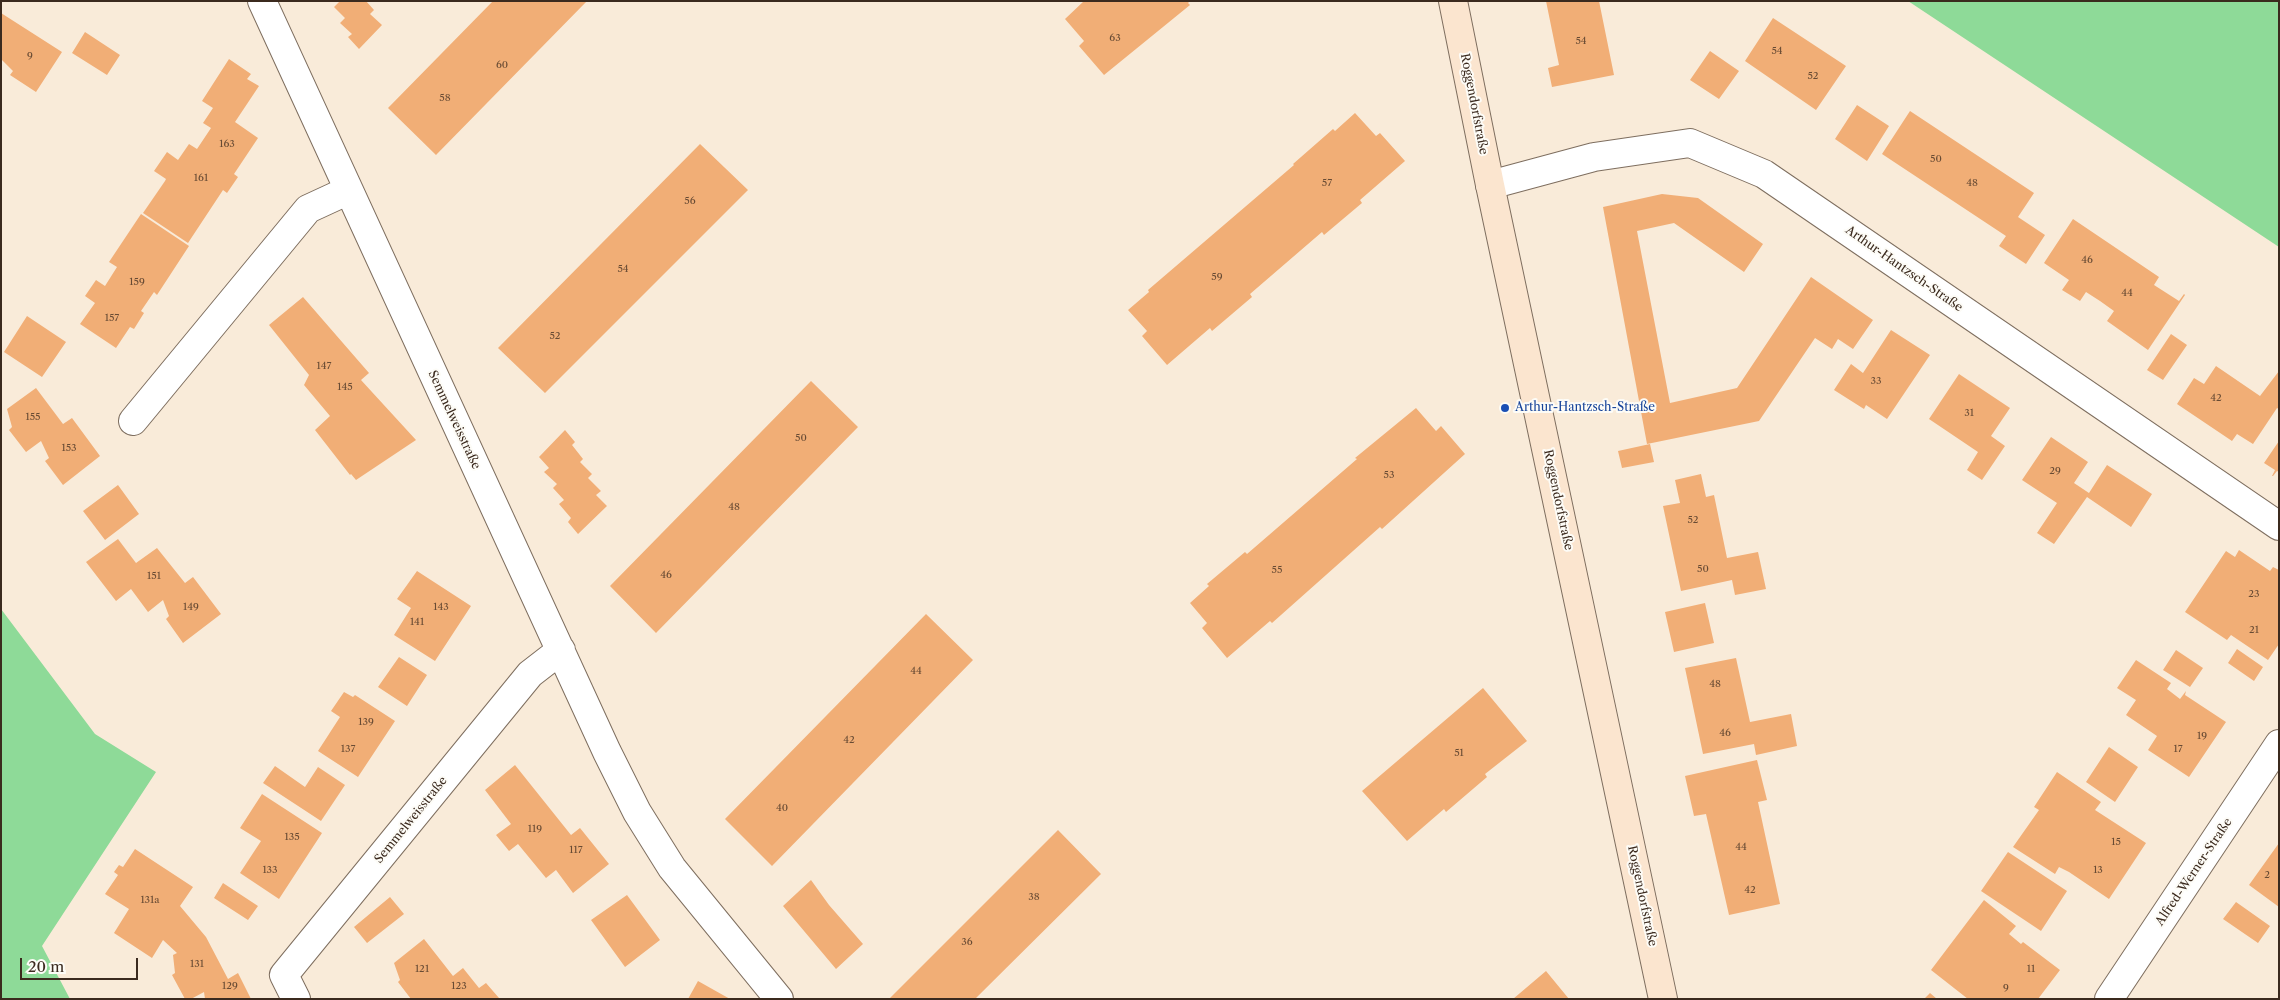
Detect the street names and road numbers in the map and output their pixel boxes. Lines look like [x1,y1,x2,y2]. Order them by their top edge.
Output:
street label: Roggendorfstraße [1457,52,1491,156]
street label: Arthur-Hantzsch-Straße [1843,223,1965,315]
street label: Semmelweisstraße [425,368,483,472]
street label: Roggendorfstraße [1540,448,1576,552]
street label: Semmelweisstraße [372,774,450,866]
street label: Alfred-Werner-Straße [2153,816,2235,928]
street label: Roggendorfstraße [1624,844,1660,948]

